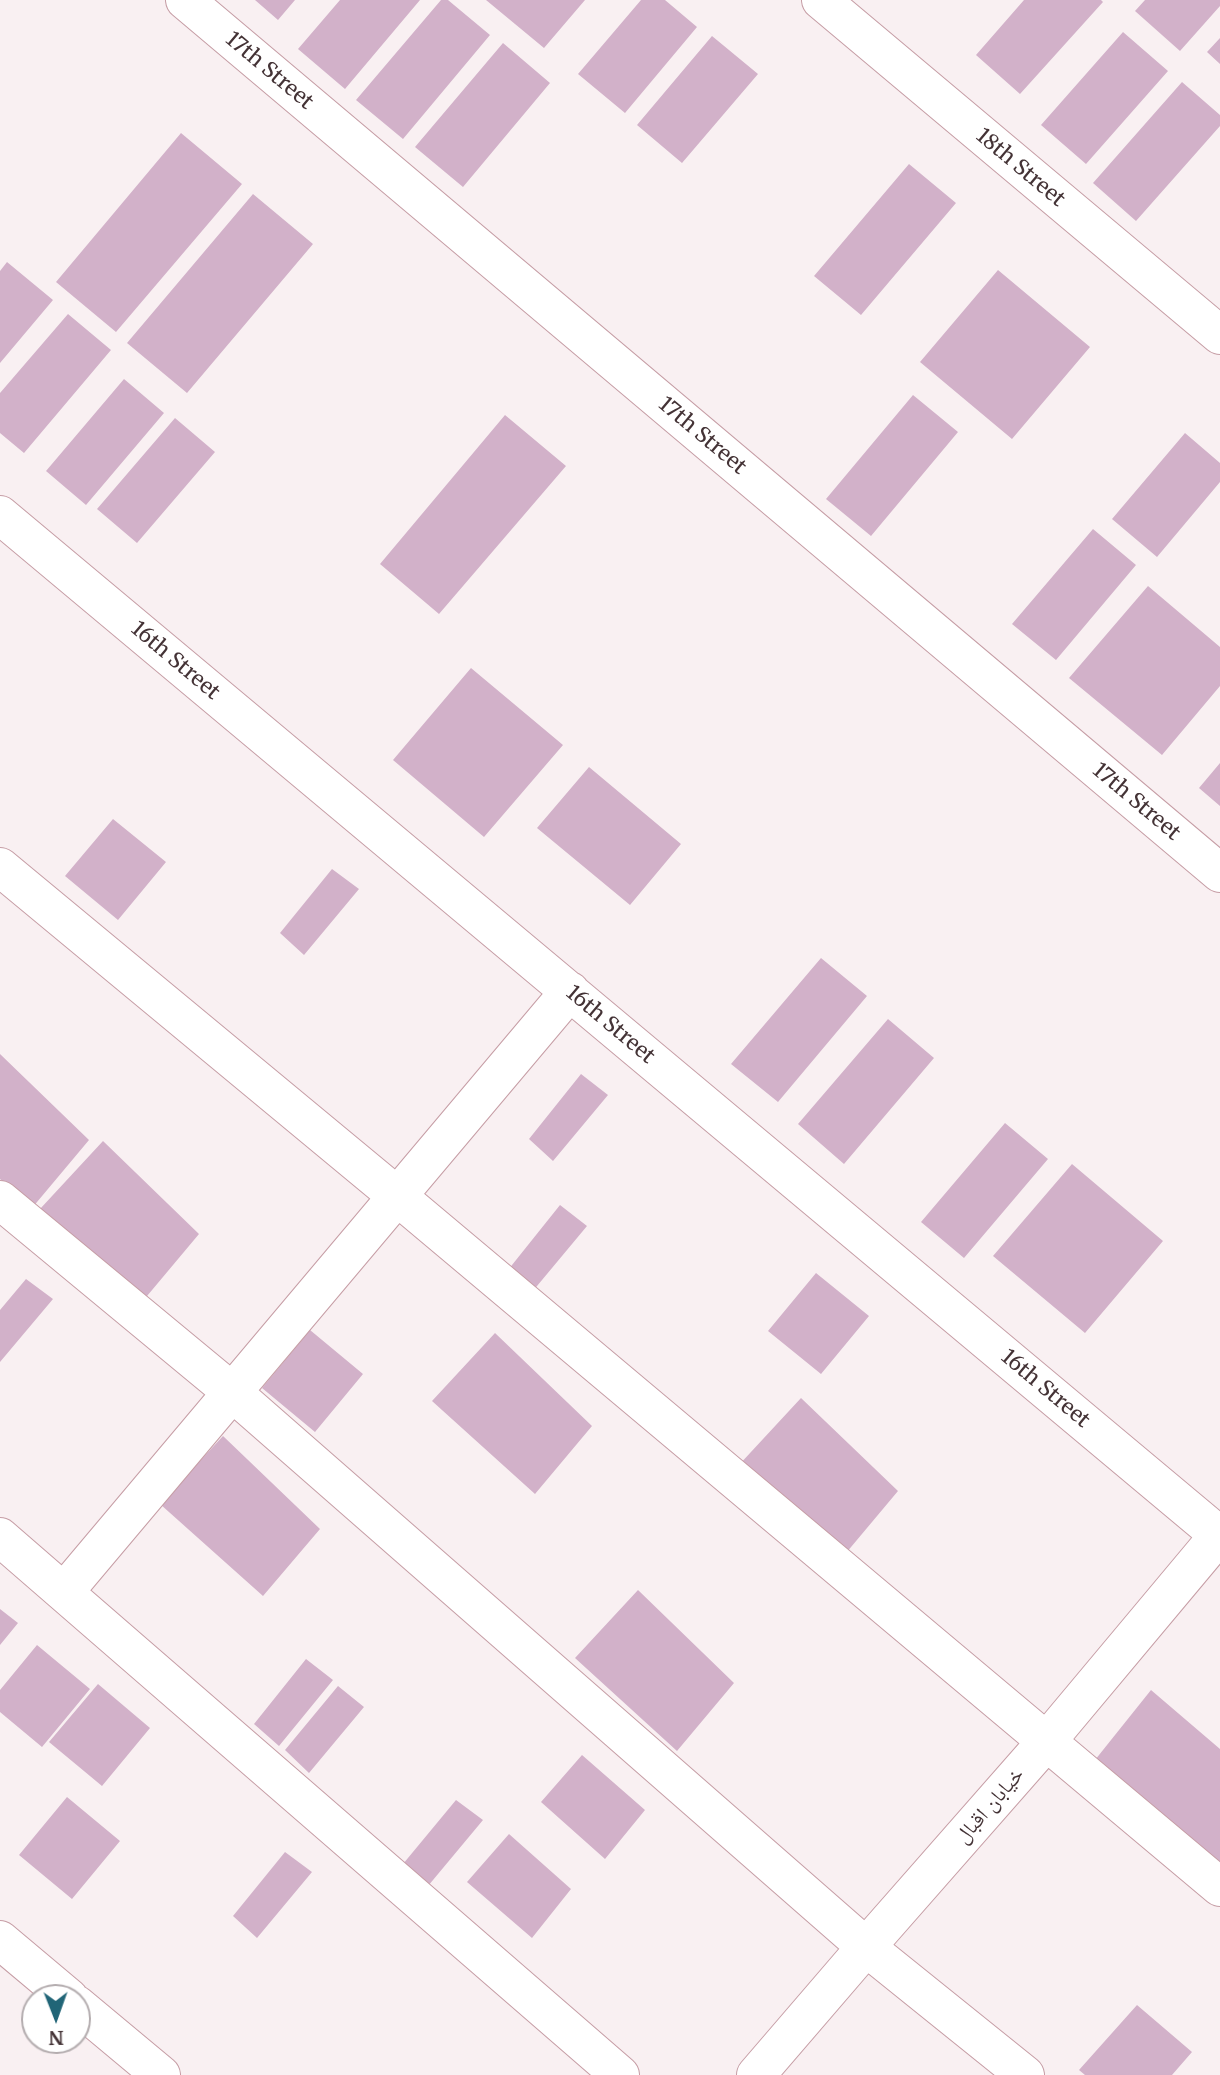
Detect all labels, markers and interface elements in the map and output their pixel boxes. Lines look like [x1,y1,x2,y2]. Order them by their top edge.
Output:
street label: 17th Street [220,27,318,115]
street label: 18th Street [970,124,1070,212]
street label: 17th Street [653,392,751,480]
street label: 16th Street [125,617,225,705]
street label: 17th Street [1087,758,1185,846]
street label: 16th Street [560,981,660,1069]
street label: 16th Street [995,1345,1095,1433]
street label: خیابان اقبال [950,1763,1030,1849]
north arrow [21,1984,91,2054]
text: N [49,2026,64,2050]

